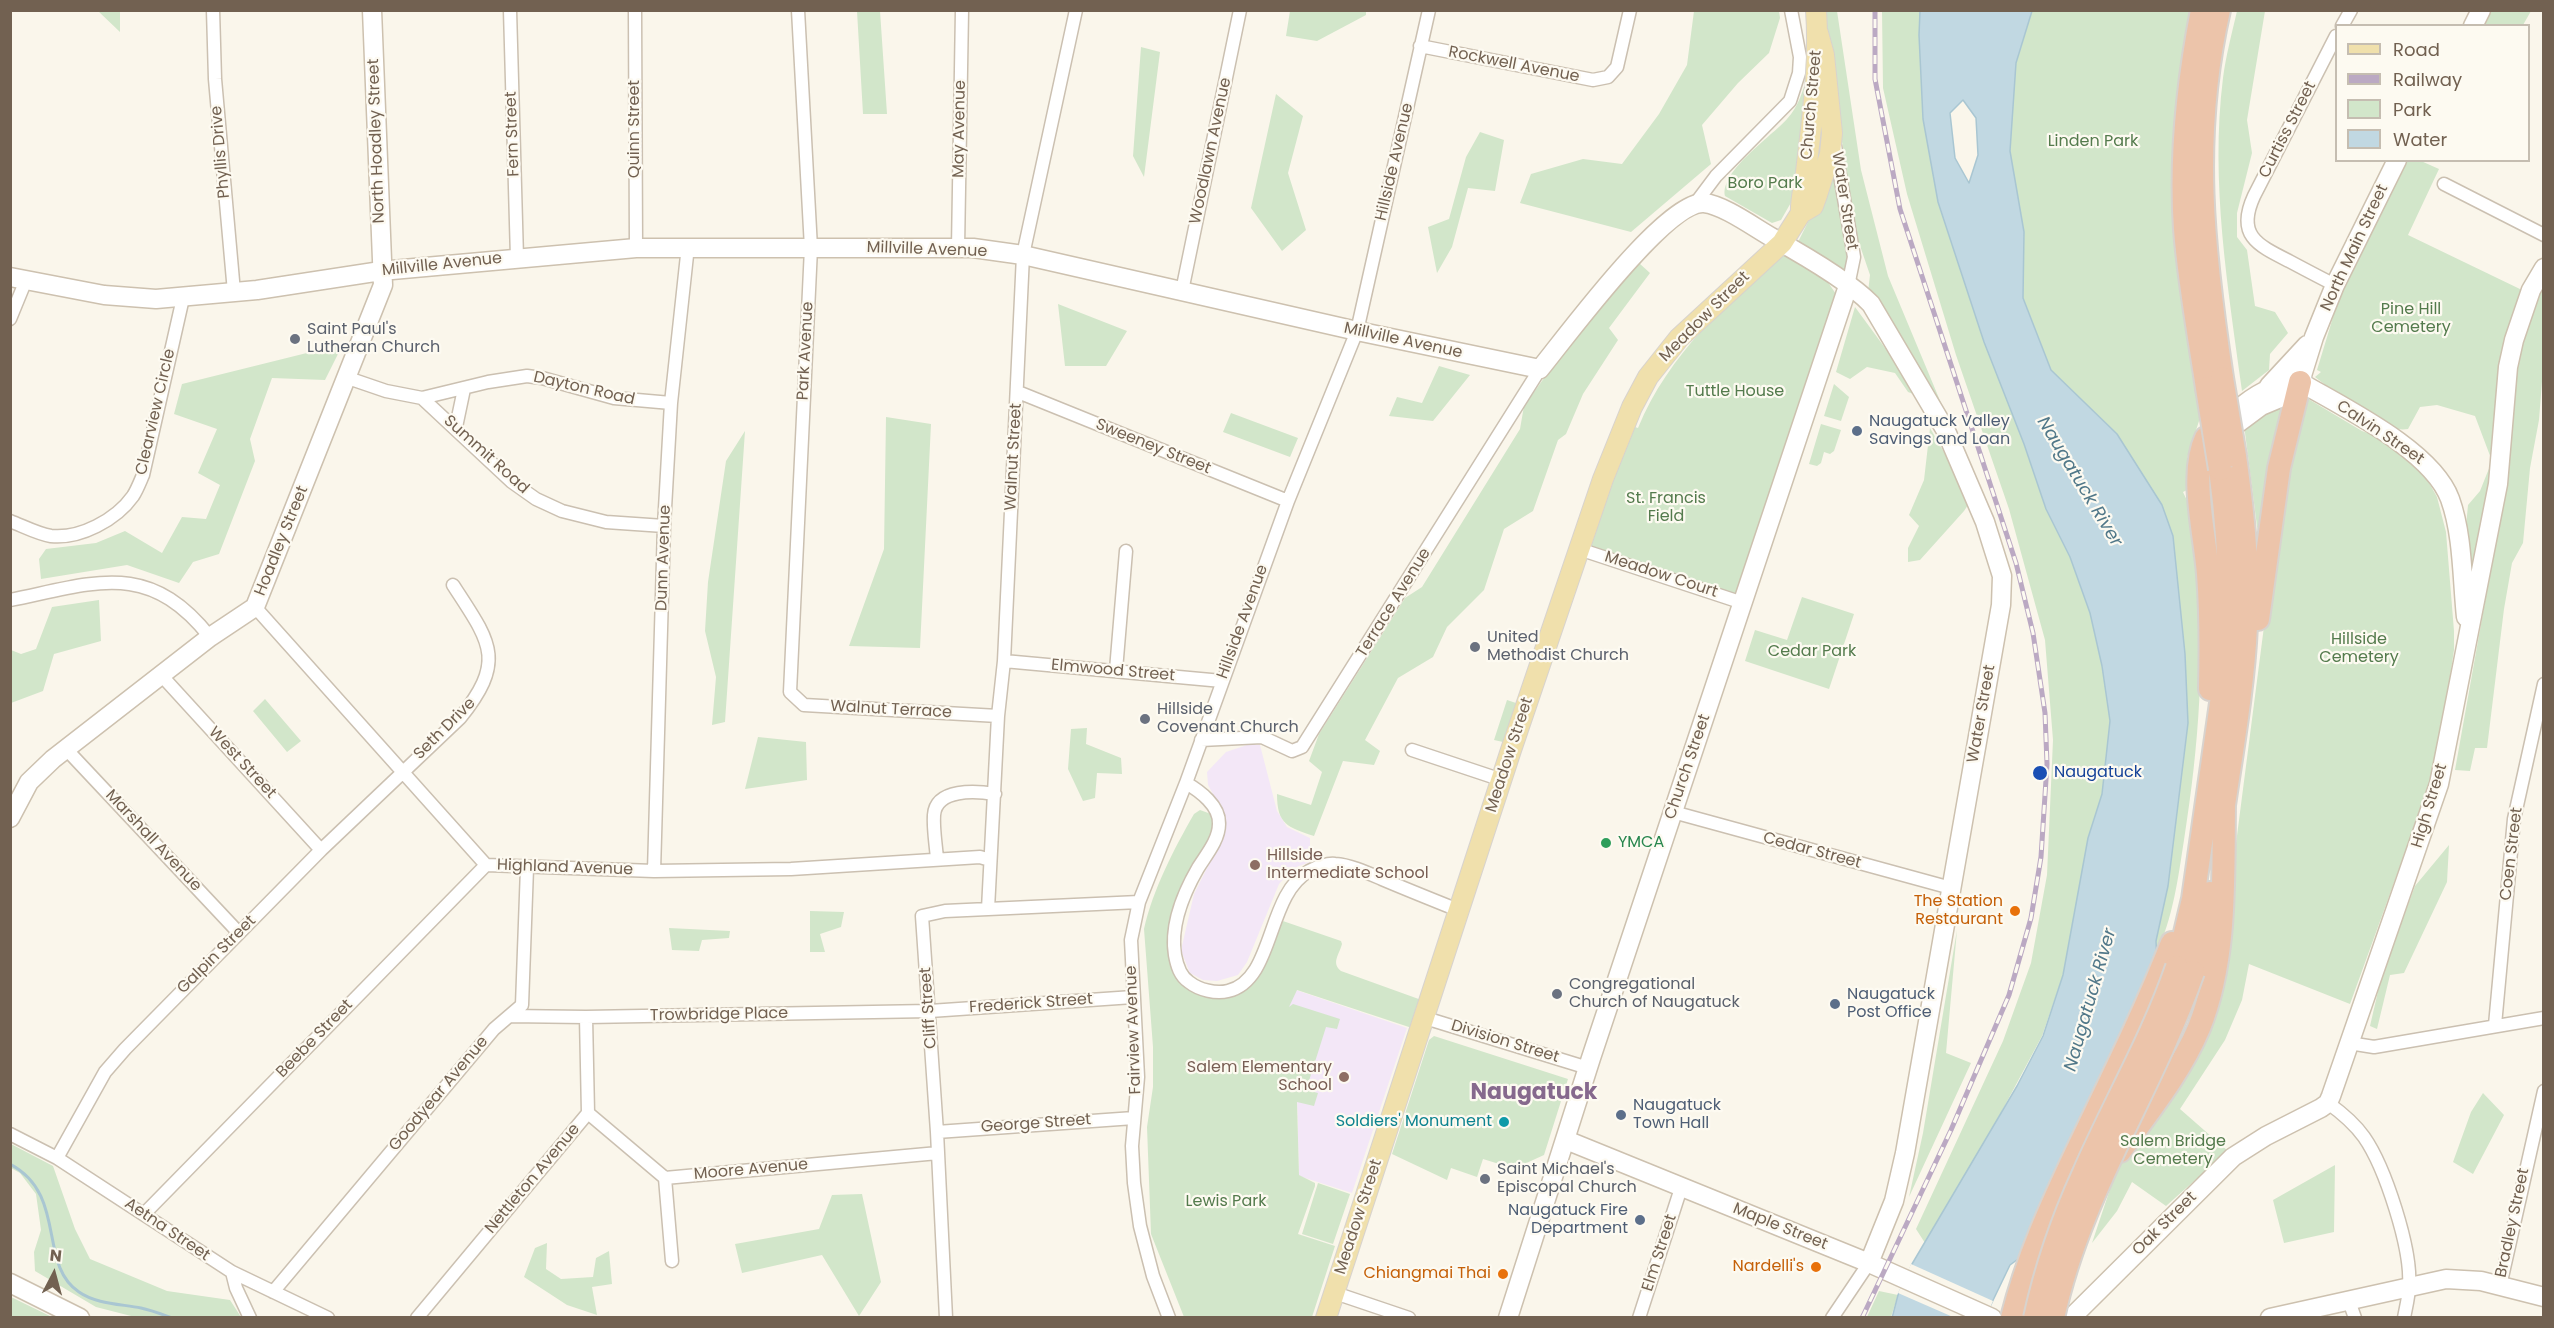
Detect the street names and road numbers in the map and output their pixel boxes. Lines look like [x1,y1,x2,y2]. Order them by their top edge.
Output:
street label: Rockwell Avenue [1447,43,1581,87]
street label: Church Street [1798,49,1826,161]
street label: North Hoadley Street [365,58,389,224]
street label: Woodlawn Avenue [1186,76,1236,226]
street label: Curtiss Street [2255,78,2321,182]
street label: Quinn Street [625,80,645,178]
street label: May Avenue [950,80,970,178]
street label: Fern Street [502,91,524,177]
street label: Hillside Avenue [1372,101,1418,223]
street label: Phyllis Drive [207,105,235,199]
street label: Water Street [1827,150,1861,252]
street label: North Main Street [2317,182,2393,314]
street label: Millville Avenue [866,238,988,262]
street label: Millville Avenue [381,249,503,281]
street label: Meadow Street [1656,268,1754,366]
street label: Park Avenue [794,301,818,401]
street label: Millville Avenue [1342,319,1464,363]
street label: Clearview Circle [132,347,180,477]
street label: Dayton Road [532,368,636,410]
street label: Calvin Street [2333,397,2427,469]
street label: Walnut Street [1002,403,1026,511]
street label: Summit Road [439,412,533,498]
street label: Sweeney Street [1093,415,1213,479]
street label: Hoadley Street [251,483,313,599]
street label: Dunn Avenue [653,505,675,611]
street label: Terrace Avenue [1353,545,1435,661]
street label: Meadow Court [1602,548,1720,602]
street label: Hillside Avenue [1213,562,1273,682]
street label: Elmwood Street [1050,656,1176,686]
street label: Water Street [1964,663,2000,765]
street label: Seth Drive [410,694,480,764]
street label: Meadow Street [1482,695,1538,815]
street label: Walnut Terrace [830,697,952,723]
street label: Church Street [1661,712,1715,822]
street label: West Street [204,723,280,803]
street label: High Street [2408,762,2452,850]
street label: Marshall Avenue [101,786,205,896]
street label: Coen Street [2497,806,2527,902]
street label: Cedar Street [1761,829,1863,873]
street label: Highland Avenue [497,856,633,880]
street label: Galpin Street [174,912,260,998]
street label: Fairview Avenue [1122,965,1146,1095]
street label: Cliff Street [917,966,941,1050]
street label: Frederick Street [969,990,1093,1018]
street label: Beebe Street [273,996,357,1082]
street label: Trowbridge Place [650,1004,788,1026]
street label: Division Street [1449,1016,1561,1068]
street label: Goodyear Avenue [385,1033,493,1155]
street label: George Street [980,1111,1092,1137]
street label: Nettleton Avenue [482,1120,584,1238]
street label: Moore Avenue [693,1155,809,1185]
street label: Meadow Street [1331,1157,1387,1277]
street label: Bradley Street [2492,1167,2534,1279]
street label: Oak Street [2129,1188,2201,1260]
street label: Aetna Street [121,1194,213,1266]
street label: Maple Street [1730,1199,1830,1255]
street label: Elm Street [1639,1212,1681,1294]

